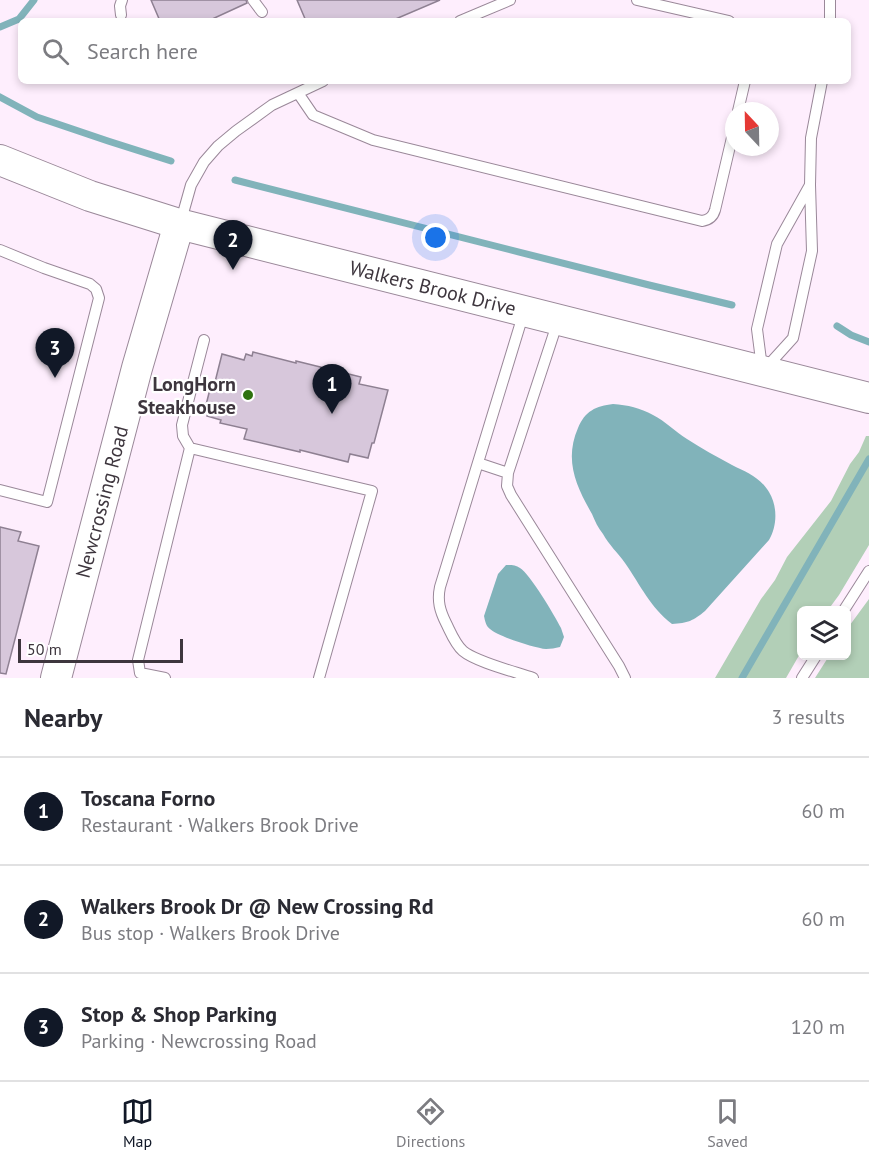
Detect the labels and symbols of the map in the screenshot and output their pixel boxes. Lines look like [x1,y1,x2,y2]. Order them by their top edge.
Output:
north arrow [725,102,779,156]
pin: 2 [214,220,252,270]
your location [421,223,450,252]
street label: Walkers Brook Drive [347,255,519,321]
pin: 3 [36,328,74,378]
pin: 1 [312,364,352,414]
place label: LongHorn Steakhouse [138,371,236,420]
marker: LongHorn Steakhouse [241,388,255,402]
street label: Newcrossing Road [70,423,134,581]
scale bar [18,636,183,664]

